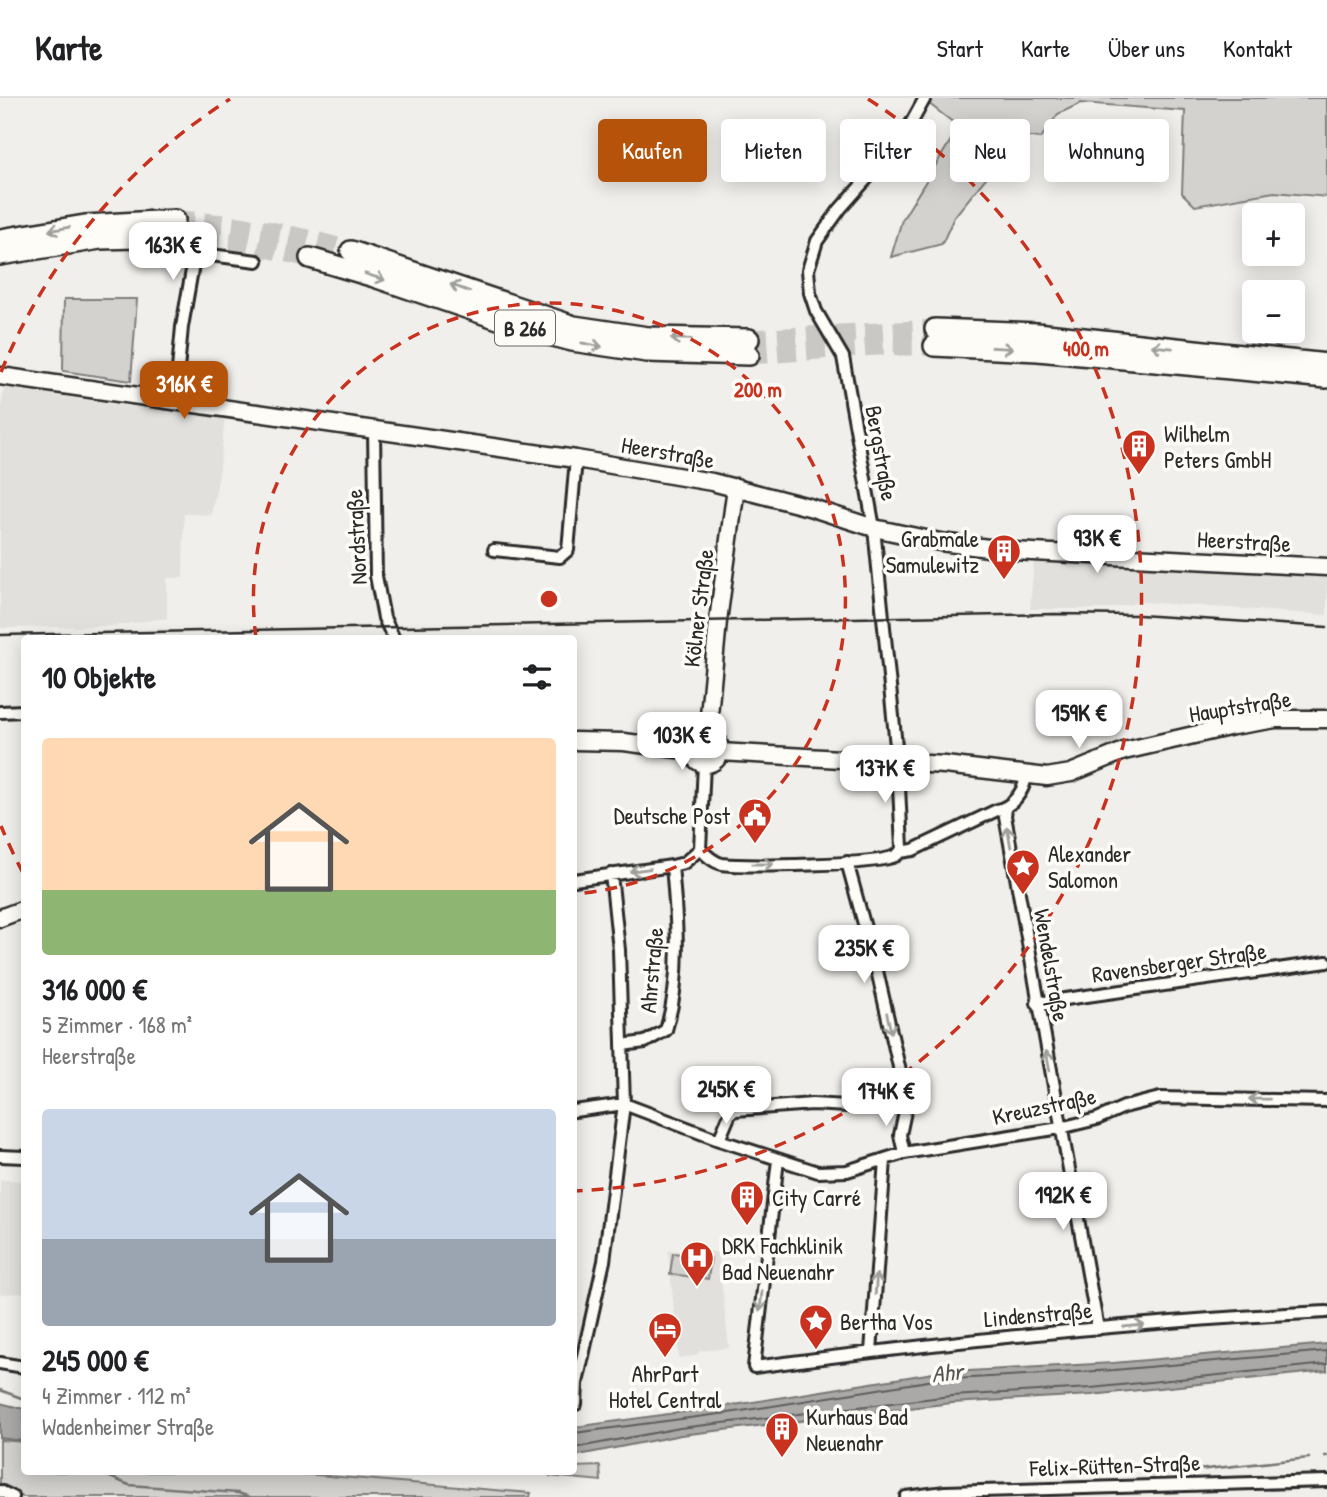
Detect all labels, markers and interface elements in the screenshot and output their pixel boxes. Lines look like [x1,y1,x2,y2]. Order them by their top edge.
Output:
text: Karte [35,26,102,70]
text: Start [937,32,983,64]
text: Karte [1021,32,1070,64]
text: Über uns [1108,32,1185,64]
text: Kontakt [1223,32,1292,64]
chip: Kaufen [598,119,707,182]
chip: Mieten [721,119,826,182]
chip: Filter [840,119,936,182]
chip: Neu [950,119,1030,182]
chip: Wohnung [1044,119,1169,182]
map controls [1242,203,1305,343]
button: + [1242,203,1305,266]
pin: 163K € [116,222,230,282]
one-way arrow [48,223,71,236]
text: 163K € [145,229,201,260]
one-way arrow [364,271,386,284]
button: − [1242,280,1305,343]
one-way arrow [450,281,472,294]
road number: B 266 [495,310,555,345]
one-way arrow [669,333,692,346]
text: 400 m [1063,334,1109,363]
one-way arrow [580,339,603,352]
one-way arrow [1151,340,1174,353]
one-way arrow [990,342,1013,355]
pin: 316K € [127,362,241,421]
text: 316K € [156,368,212,399]
text: 200 m [734,375,782,404]
street label: Bergstraße [858,403,906,503]
place label: Wilhelm Peters GmbH [1164,418,1271,475]
building icon: Wilhelm Peters GmbH [1120,427,1158,476]
street label: Heerstraße [619,429,717,475]
street label: Nordstraße [338,489,374,585]
pin: 93K € [1048,516,1146,575]
text: 93K € [1073,522,1121,553]
place label: Grabmale Samulewitz [886,523,979,580]
street label: Heerstraße [1196,523,1292,559]
building icon: Grabmale Samulewitz [985,532,1023,581]
street label: Kölner Straße [675,547,721,669]
centre of rings [537,587,561,611]
text: 10 Objekte [42,657,156,697]
icon: filters [518,658,556,696]
street label: Hauptstraße [1187,683,1293,729]
pin: 159K € [1022,690,1136,750]
text: 159K € [1052,697,1106,728]
pin: 103K € [625,712,739,772]
text: 103K € [653,719,711,750]
pin: 137K € [828,746,942,805]
text: 137K € [856,752,914,783]
icon: home [236,784,362,910]
public building icon: Deutsche Post [736,796,774,845]
place label: Deutsche Post [614,800,731,831]
one-way arrow [1002,826,1015,849]
place label: Alexander Salomon [1048,838,1131,895]
place icon: Alexander Salomon [1004,847,1042,896]
one-way arrow [751,857,774,871]
one-way arrow [629,864,651,877]
street label: Wendelstraße [1027,906,1077,1024]
street label: Ahrstraße [632,926,670,1014]
pin: 235K € [807,926,921,985]
text: 235K € [834,932,894,963]
street label: Ravensberger Straße [1090,934,1268,990]
text: 316 000 € [42,969,147,1009]
text: 5 Zimmer · 168 m² [42,1009,192,1040]
one-way arrow [883,1011,897,1034]
text: Heerstraße [42,1040,136,1071]
one-way arrow [1041,1050,1054,1073]
pin: 245K € [669,1066,783,1126]
pin: 174K € [829,1068,943,1128]
text: 245K € [697,1073,755,1104]
text: 174K € [858,1075,914,1106]
street label: Kreuzstraße [989,1080,1099,1132]
one-way arrow [1248,1092,1271,1105]
icon: home [236,1155,362,1281]
pin: 192K € [1006,1172,1120,1232]
building icon: City Carré [728,1178,766,1227]
text: 192K € [1035,1179,1091,1210]
place label: City Carré [772,1182,861,1213]
place label: DRK Fachklinik Bad Neuenahr [722,1230,843,1287]
hospital icon: DRK Fachklinik Bad Neuenahr [678,1239,716,1288]
one-way arrow [870,1273,883,1296]
one-way arrow [754,1289,767,1312]
street label: Lindenstraße [983,1294,1093,1334]
place icon: Bertha Vos [797,1302,835,1351]
place label: Bertha Vos [840,1306,933,1337]
hotel icon: AhrPart Hotel Central [646,1310,684,1359]
one-way arrow [1122,1319,1145,1332]
text: 245 000 € [42,1340,149,1380]
water label: Ahr [930,1354,967,1390]
place label: AhrPart Hotel Central [609,1358,722,1415]
text: 4 Zimmer · 112 m² [42,1380,191,1411]
place label: Kurhaus Bad Neuenahr [806,1401,908,1458]
building icon: Kurhaus Bad Neuenahr [763,1410,801,1459]
text: Wadenheimer Straße [42,1411,214,1442]
street label: Felix-Rütten-Straße [1028,1447,1201,1484]

